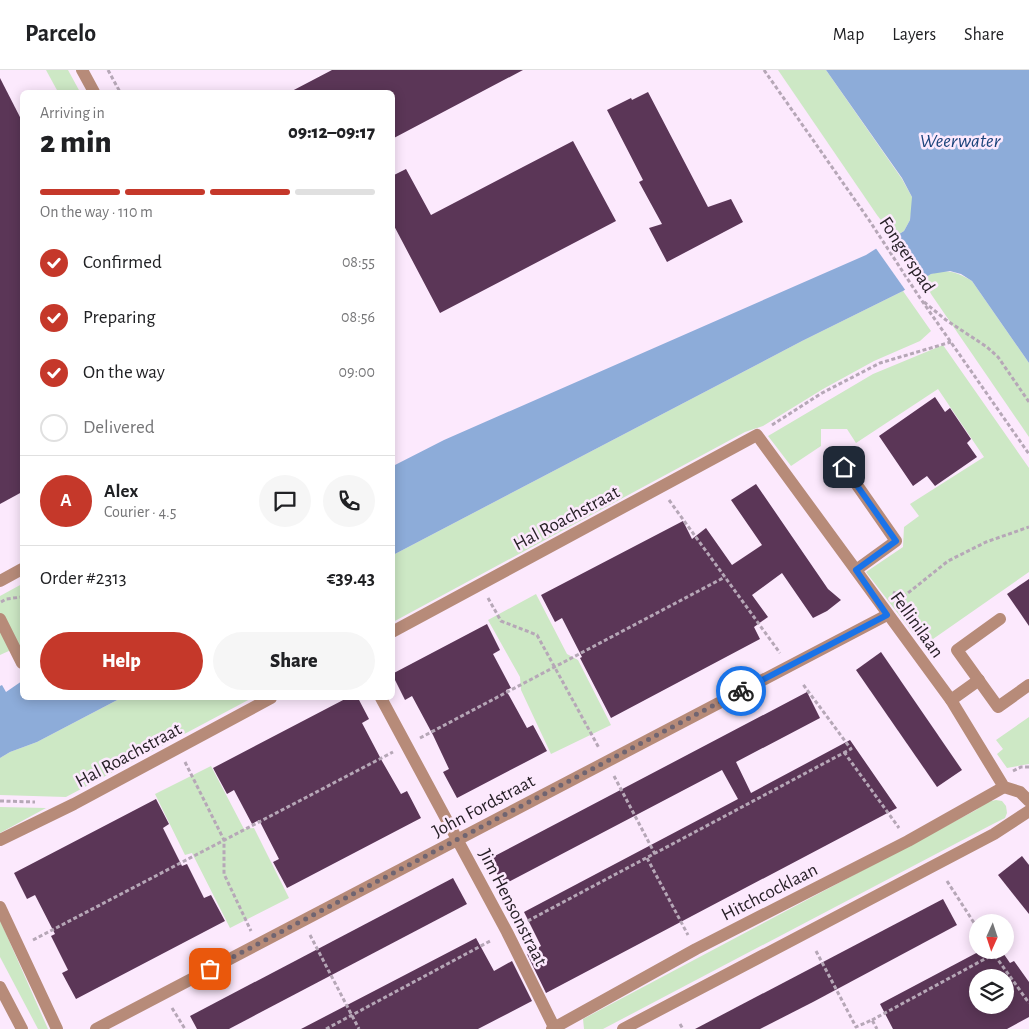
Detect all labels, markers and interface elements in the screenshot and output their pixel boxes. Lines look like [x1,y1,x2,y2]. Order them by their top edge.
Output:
text: Parcelo [25,22,96,46]
text: Map [833,26,864,44]
text: Layers [892,26,936,44]
text: Share [964,26,1004,44]
text: Arriving in [40,105,105,121]
text: 09:12–09:17 [288,123,375,142]
text: 2 min [40,126,112,158]
water label: Weerwater [920,131,1001,151]
text: On the way · 110 m [40,204,153,220]
street label: Fongerspad [875,214,938,296]
icon: check [40,249,68,277]
text: Confirmed [83,253,162,272]
text: 08:55 [342,254,375,270]
icon: check [40,304,68,332]
text: Preparing [83,308,156,327]
text: 08:56 [341,309,375,325]
icon: check [40,359,68,387]
text: On the way [83,363,165,382]
text: 09:00 [338,364,375,380]
text: Delivered [83,418,155,437]
pin [823,446,865,488]
icon: home [830,453,858,481]
button: chat [259,475,311,527]
button: phone [323,475,375,527]
text: Alex [104,482,138,501]
street label: Hal Roachstraat [511,482,623,554]
text: A [60,491,72,510]
text: Courier · 4.5 [104,504,176,520]
text: Order #2313 [40,569,127,588]
text: €39.43 [327,569,375,588]
street label: Fellinilaan [887,588,947,661]
button: Help [40,632,203,690]
button: Share [213,632,375,690]
courier [716,666,766,716]
icon: bike [727,677,755,705]
street label: Hal Roachstraat [73,719,185,791]
street label: John Fordstraat [429,771,538,841]
street label: Jim Hensonstraat [475,846,550,969]
street label: Hitchcocklaan [719,860,821,925]
north arrow [969,914,1014,959]
map controls [969,914,1014,1014]
pin [189,948,231,990]
icon: bag [196,955,224,983]
button: layers [969,969,1014,1014]

